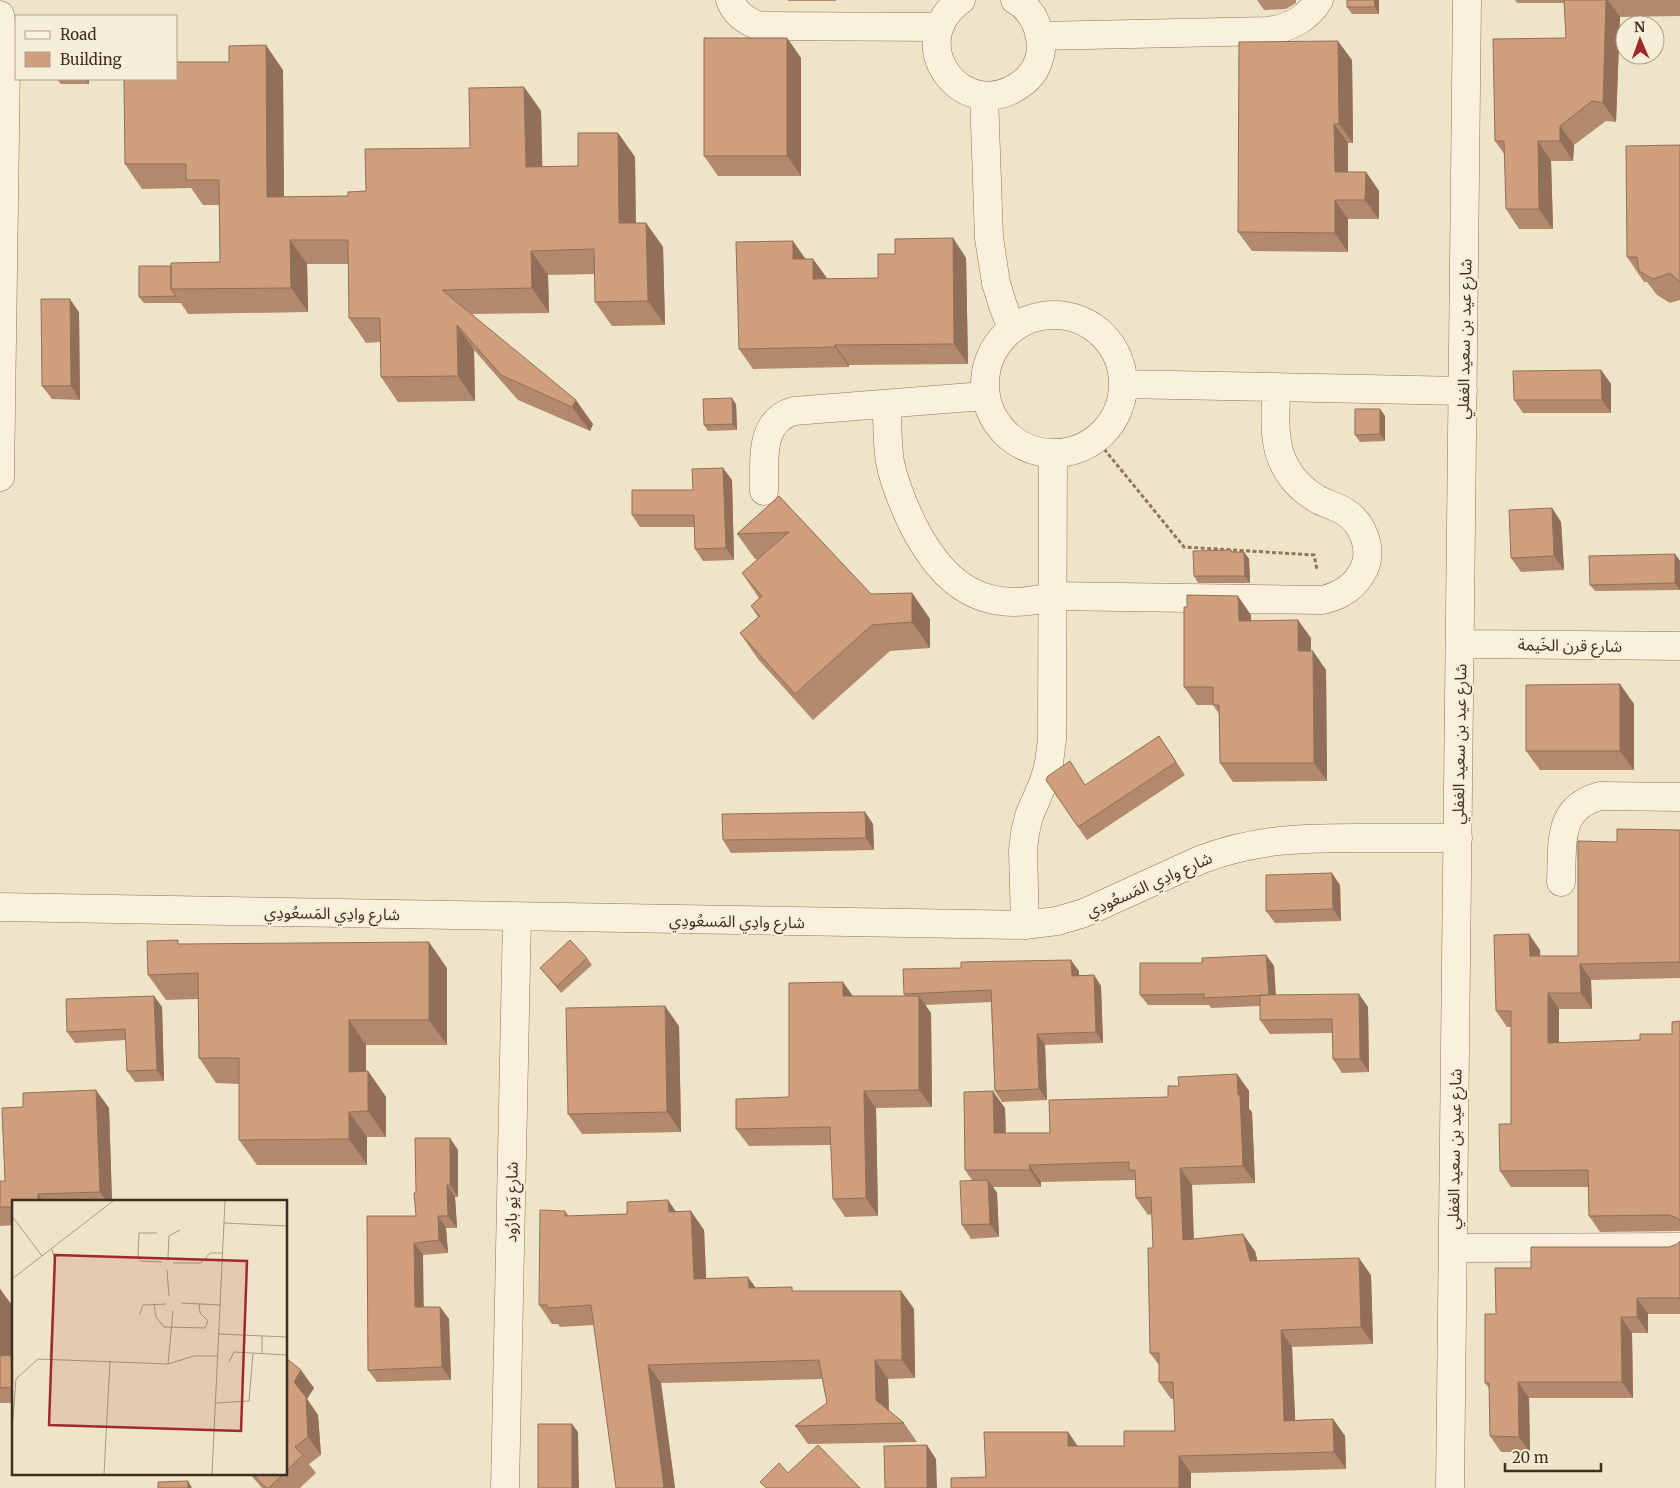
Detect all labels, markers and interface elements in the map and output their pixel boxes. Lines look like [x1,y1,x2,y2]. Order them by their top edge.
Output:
legend [15,15,178,80]
north arrow [1615,15,1665,65]
text: N [1634,18,1645,36]
text: Road [60,25,96,44]
text: Building [60,50,122,69]
street label: شارع عيد بن سعيد الغفلي [1453,258,1478,420]
street label: شارع قرن الخَيمة [1518,634,1622,659]
street label: شارع عيد بن سعيد الغفلي [1448,663,1473,825]
street label: شارع وادِي المَسعُودِي [1083,847,1216,924]
street label: شارع وادِي المَسعُودِي [264,902,400,927]
street label: شارع وادِي المَسعُودِي [669,910,805,935]
street label: شارع عيد بن سعيد الغفلي [1443,1068,1468,1230]
street label: شارع يَو بارُود [500,1161,525,1243]
inset map [12,1200,288,1476]
scale bar [1505,1440,1601,1472]
text: 20 m [1512,1448,1549,1467]

